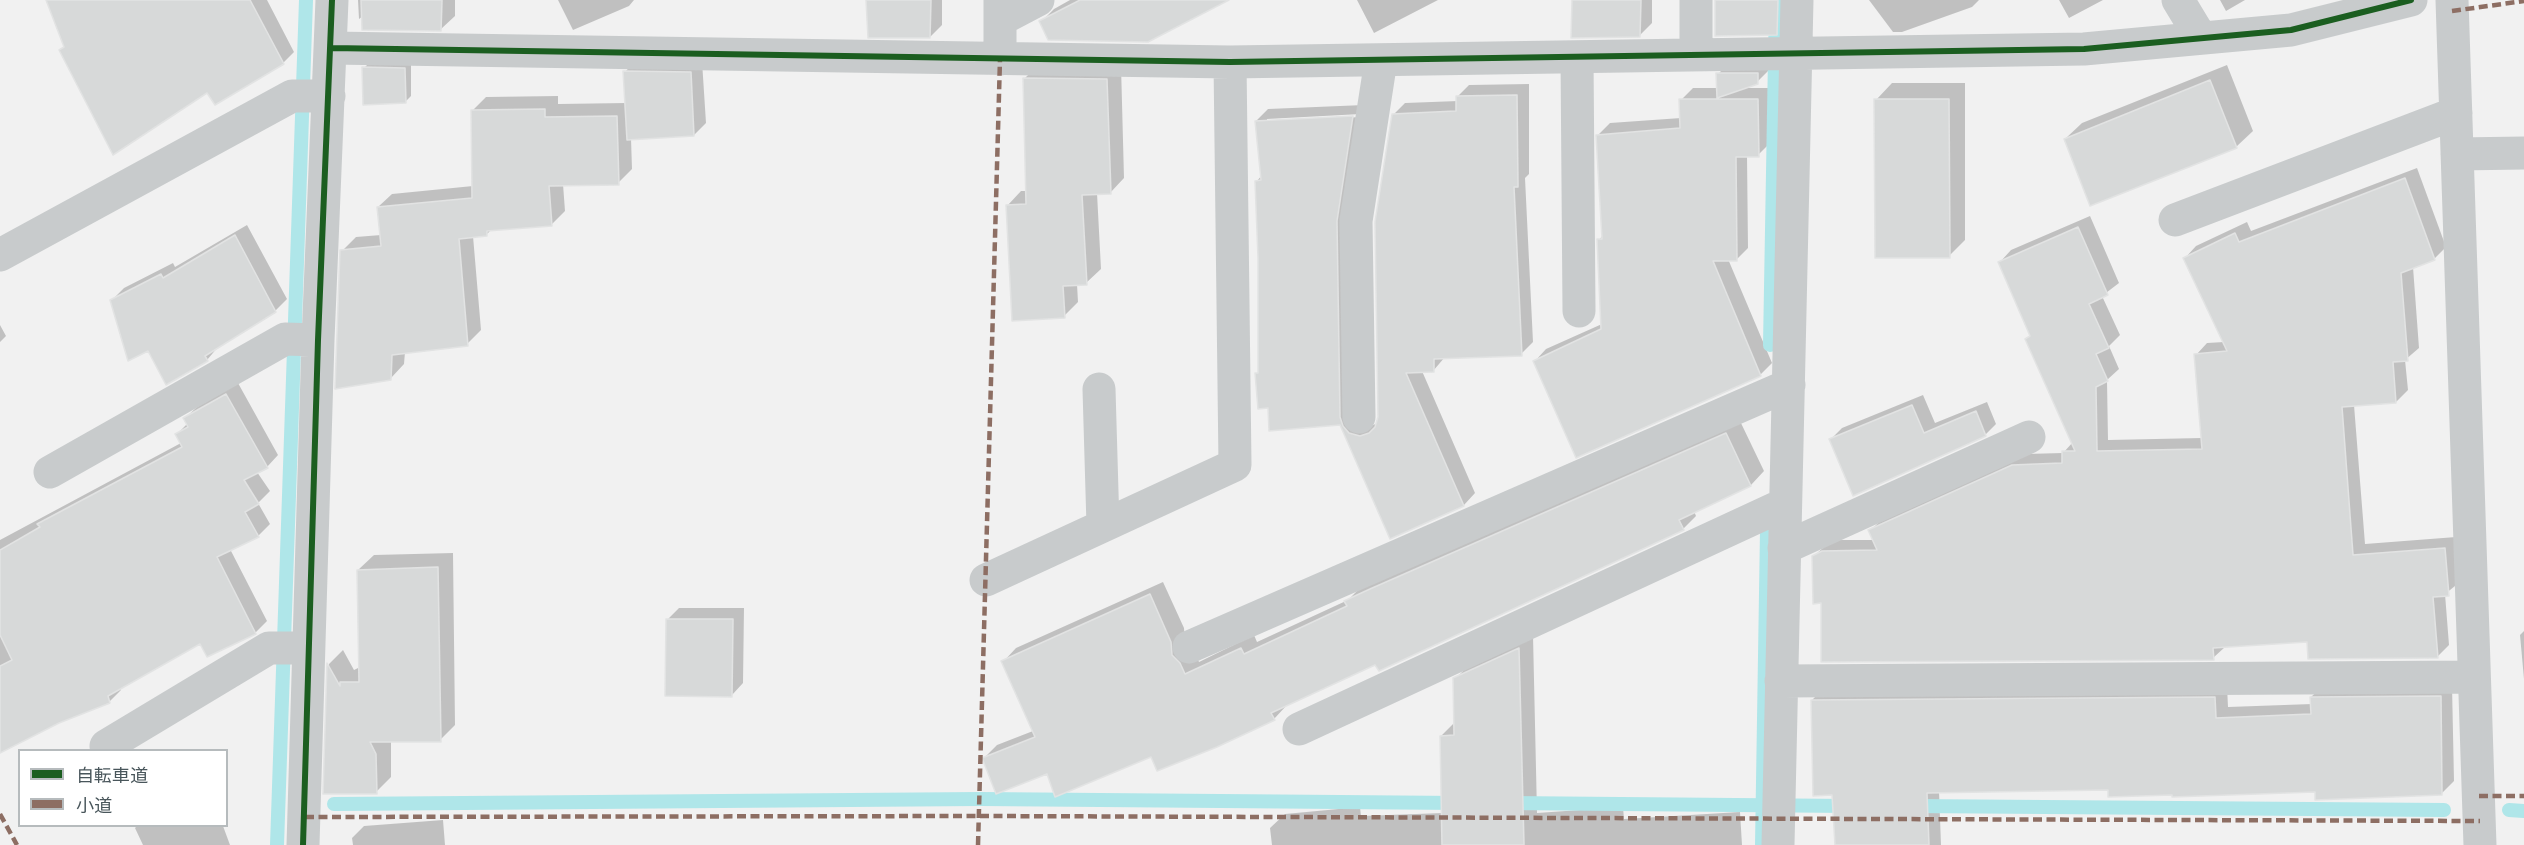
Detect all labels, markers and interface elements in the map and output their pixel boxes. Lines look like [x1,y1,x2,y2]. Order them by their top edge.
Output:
legend [18,749,228,827]
text: 自転車道 [76,765,148,787]
text: 小道 [76,795,112,817]

